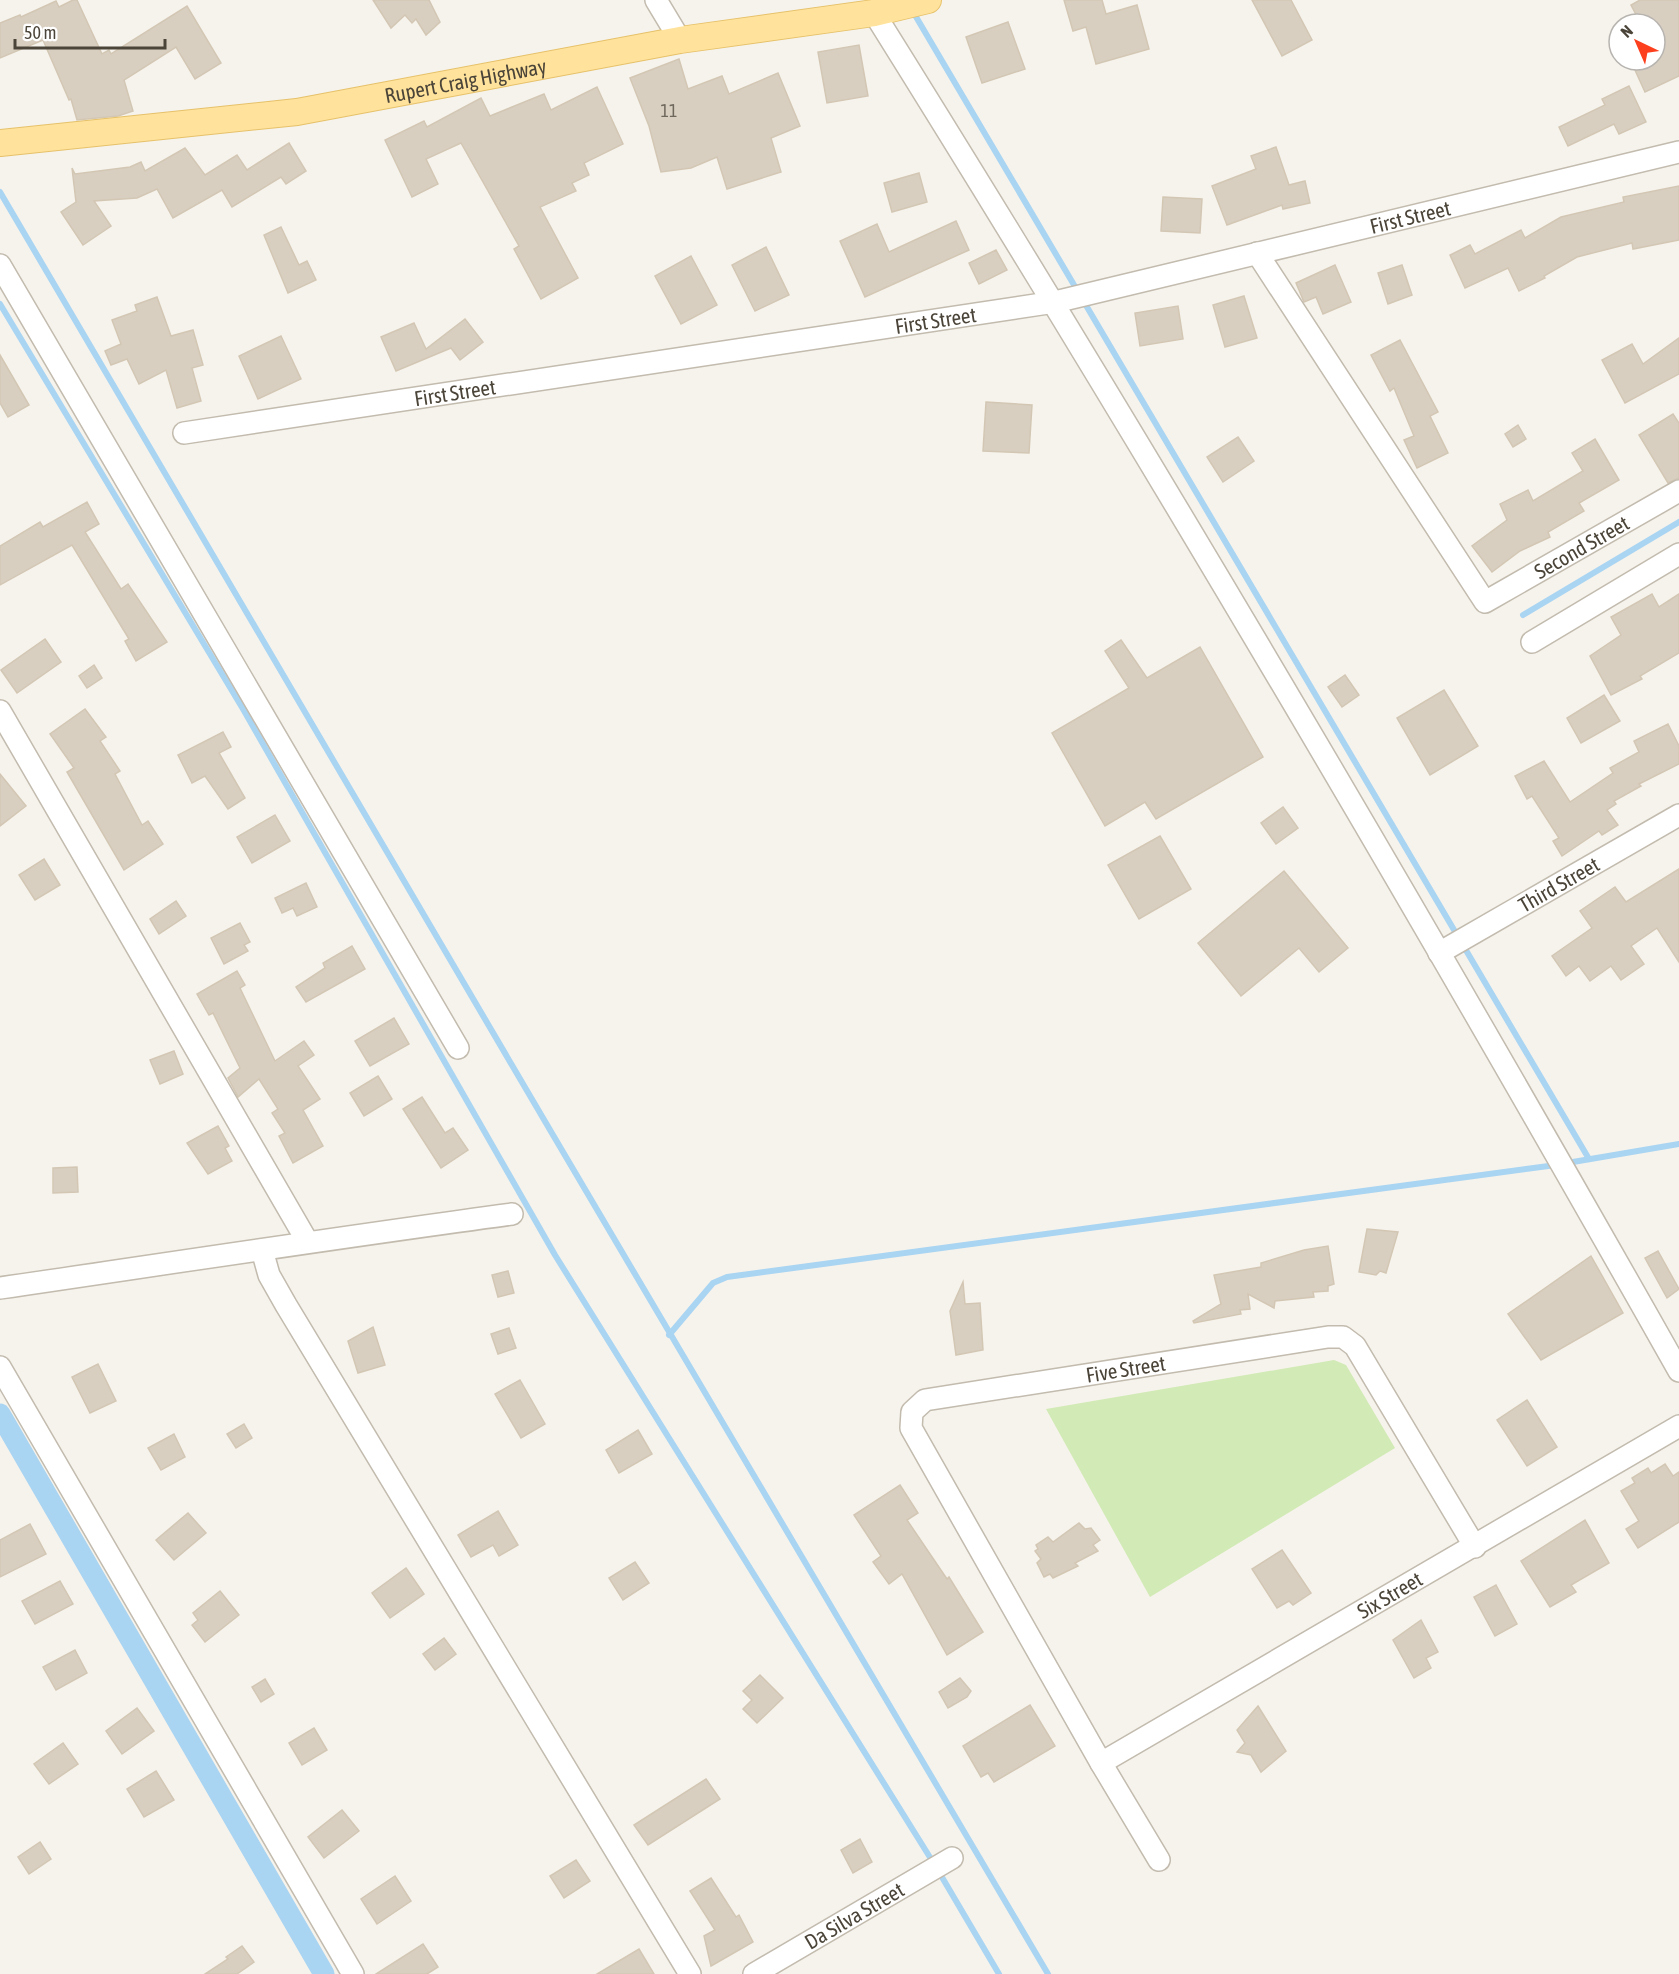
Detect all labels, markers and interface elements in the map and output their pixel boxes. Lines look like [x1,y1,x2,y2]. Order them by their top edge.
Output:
scale bar [15,12,165,50]
north arrow [1607,12,1667,72]
text: N [1617,21,1636,41]
text: 50 m [24,22,56,43]
street label: Rupert Craig Highway [383,53,549,107]
house number: 11 [661,100,677,121]
street label: First Street [1367,195,1453,238]
street label: First Street [893,302,978,338]
street label: First Street [413,374,497,410]
street label: Second Street [1530,510,1633,583]
street label: Third Street [1514,852,1603,917]
street label: Five Street [1084,1351,1167,1387]
street label: Six Street [1353,1566,1426,1623]
street label: Da Silva Street [800,1877,908,1954]

